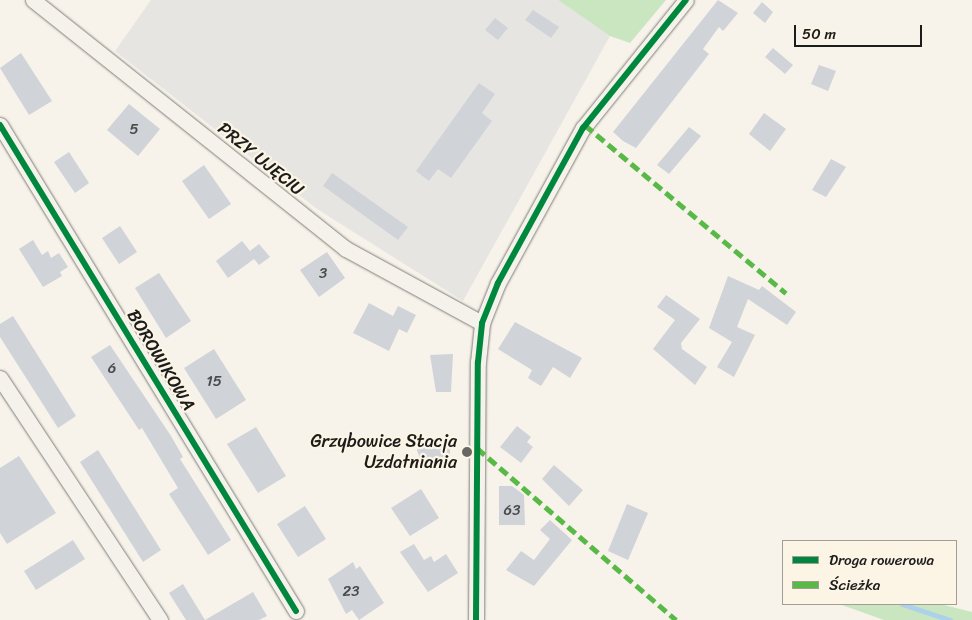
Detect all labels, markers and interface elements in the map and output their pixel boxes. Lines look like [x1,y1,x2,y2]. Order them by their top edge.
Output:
scale bar [797,15,924,47]
text: 50 m [802,21,836,47]
street label: PRZY UJĘCIU [213,117,309,201]
house number: 5 [129,121,139,139]
house number: 3 [319,265,327,283]
street label: BOROWIKOWA [122,306,200,414]
house number: 6 [108,360,116,378]
house number: 15 [206,373,222,391]
place label: Grzybowice Stacja Uzdatniania [310,431,457,474]
marker: Grzybowice Stacja Uzdatniania [461,446,473,458]
house number: 63 [504,502,520,520]
legend [782,540,957,605]
text: Droga rowerowa [829,547,934,573]
text: Ścieżka [829,572,880,598]
house number: 23 [343,583,359,601]

